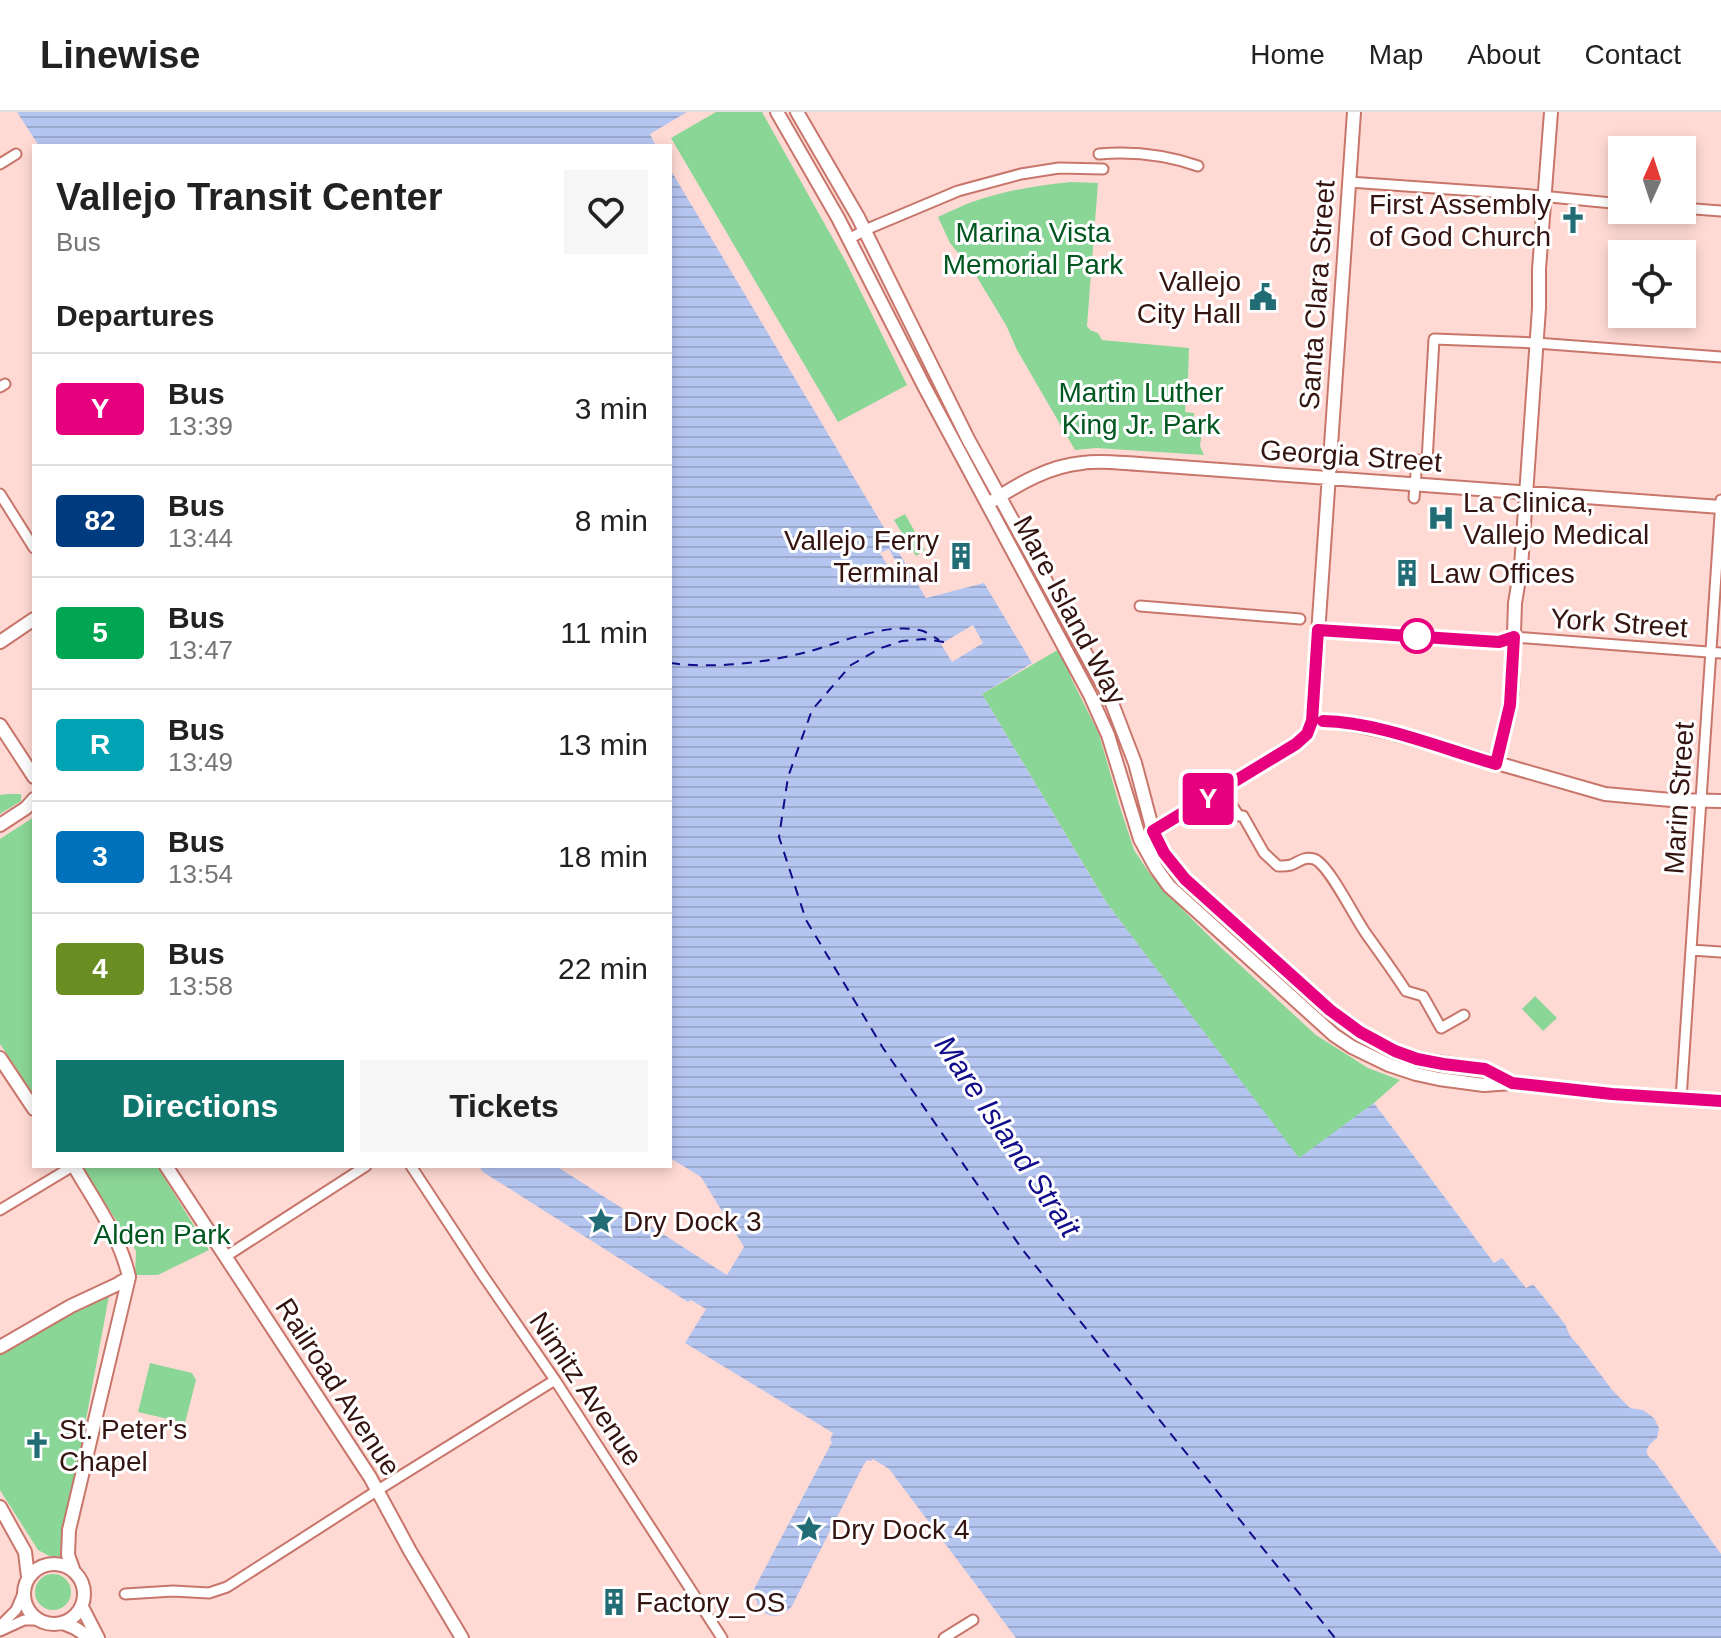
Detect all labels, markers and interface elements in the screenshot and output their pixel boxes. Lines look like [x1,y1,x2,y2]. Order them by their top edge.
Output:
text: Linewise [40,34,201,76]
text: Home [1250,39,1325,70]
text: Map [1369,39,1423,70]
text: About [1467,39,1541,70]
text: Contact [1585,39,1681,70]
north arrow [1608,136,1696,224]
map controls [1608,136,1696,328]
button: heart [564,170,648,254]
text: Vallejo Transit Center [56,176,442,218]
street label: Santa Clara Street [1294,179,1341,411]
place label: First Assembly of God Church [1369,189,1551,252]
church icon: First Assembly of God Church [1558,205,1588,235]
park label: Marina Vista Memorial Park [943,217,1124,280]
text: Bus [56,227,101,257]
button: locate [1608,240,1696,328]
place label: Vallejo City Hall [1137,266,1241,329]
public building icon: Vallejo City Hall [1248,282,1278,312]
text: Departures [56,299,214,332]
text: Bus [168,377,225,410]
park label: Martin Luther King Jr. Park [1059,377,1223,440]
text: 3 min [575,392,648,425]
text: Y [91,393,109,424]
text: 13:39 [168,411,233,441]
street label: Georgia Street [1259,434,1443,478]
place label: La Clinica, Vallejo Medical [1463,487,1649,550]
text: Bus [168,489,225,522]
hospital icon: La Clinica, Vallejo Medical [1426,503,1456,533]
text: 8 min [575,504,648,537]
text: 82 [84,505,116,536]
street label: Mare Island Way [1007,510,1133,710]
text: 13:44 [168,523,233,553]
place label: Vallejo Ferry Terminal [784,525,939,588]
building icon: Vallejo Ferry Terminal [946,541,976,571]
building icon: Law Offices [1392,558,1422,588]
place label: Law Offices [1429,558,1575,589]
text: Bus [168,601,225,634]
street label: York Street [1549,603,1689,643]
text: 11 min [560,616,648,649]
text: 5 [92,617,108,648]
unlabelled marker [1400,619,1434,653]
text: 13:47 [168,635,233,665]
text: Bus [168,713,225,746]
street label: Marin Street [1658,721,1700,875]
text: 13 min [558,728,648,761]
text: R [90,729,110,760]
text: 13:49 [168,747,233,777]
line badge: Y [1182,773,1234,825]
text: Y [1199,783,1217,814]
text: Bus [168,825,225,858]
text: 18 min [558,840,648,873]
text: 3 [92,841,108,872]
text: 13:54 [168,859,233,889]
text: Bus [168,937,225,970]
text: 22 min [558,952,648,985]
text: 4 [92,953,108,984]
text: 13:58 [168,971,233,1001]
water label: Mare Island Strait [929,1029,1088,1244]
button: Directions [56,1060,344,1152]
button: Tickets [360,1060,648,1152]
place icon: Dry Dock 3 [586,1206,616,1236]
place label: Dry Dock 3 [623,1206,761,1237]
park label: Alden Park [94,1219,231,1250]
street label: Railroad Avenue [269,1293,407,1481]
street label: Nimitz Avenue [523,1306,649,1472]
place label: St. Peter's Chapel [59,1414,187,1477]
church icon: St. Peter's Chapel [22,1430,52,1460]
place icon: Dry Dock 4 [794,1514,824,1544]
place label: Dry Dock 4 [831,1514,969,1545]
building icon: Factory_OS [599,1587,629,1617]
place label: Factory_OS [636,1587,785,1618]

